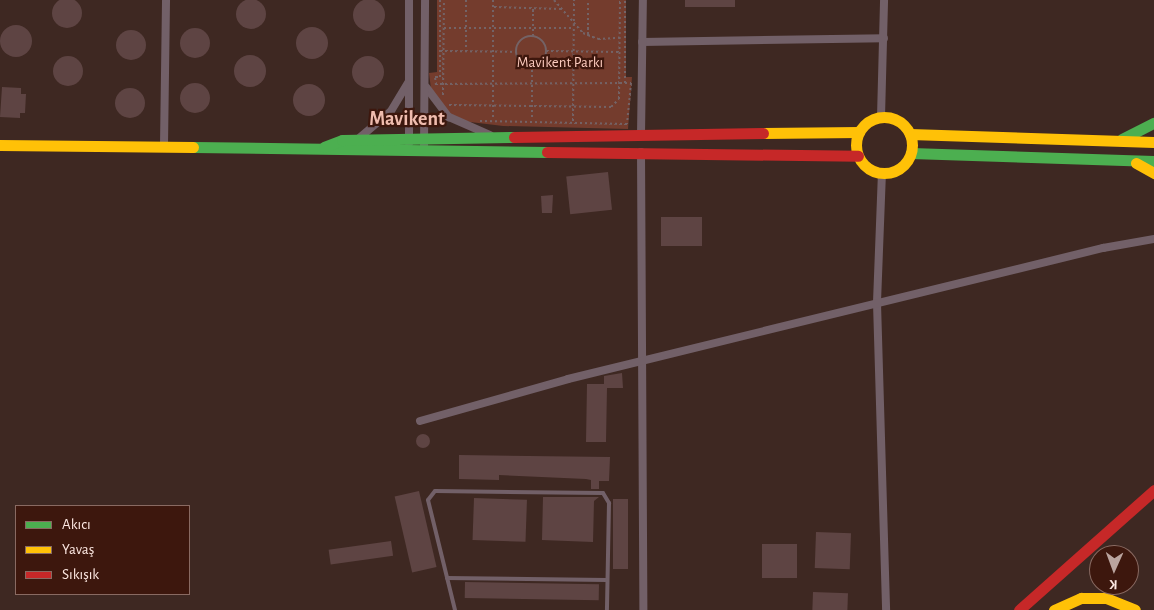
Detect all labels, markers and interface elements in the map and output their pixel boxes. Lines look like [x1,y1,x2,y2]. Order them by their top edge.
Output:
park label: Mavikent Parkı [517,54,603,72]
district label: Mavikent [369,107,445,131]
legend [15,505,190,595]
text: Akıcı [62,517,91,532]
text: Yavaş [62,542,94,557]
north arrow [1089,545,1139,595]
text: Sıkışık [62,567,99,582]
text: K [1109,577,1118,591]

